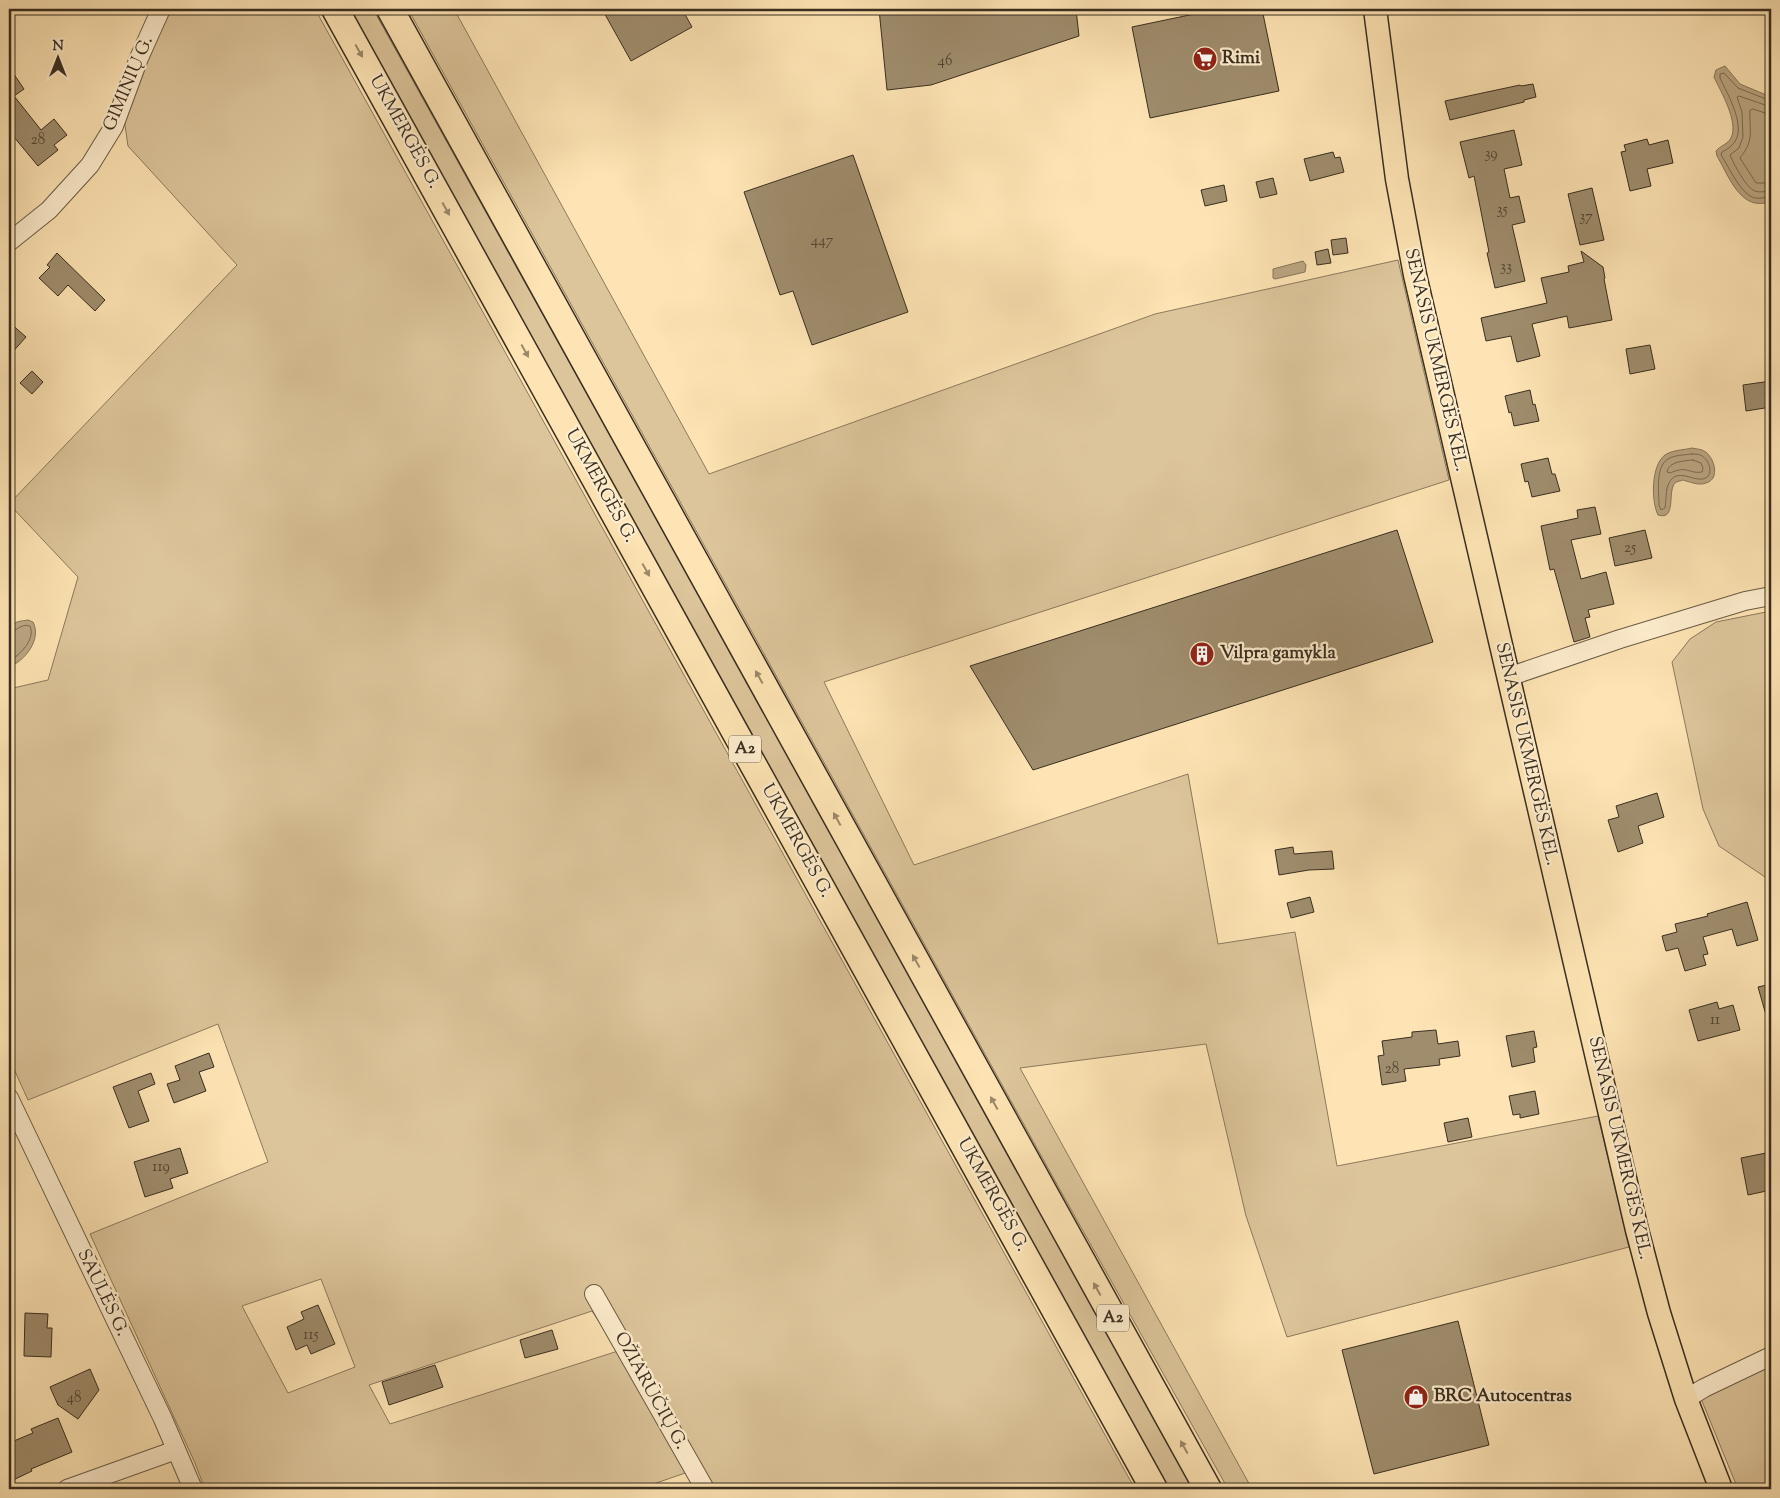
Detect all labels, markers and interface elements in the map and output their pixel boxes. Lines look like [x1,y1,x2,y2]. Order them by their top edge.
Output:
north arrow [32,32,82,82]
street label: GIMINIŲ G. [97,32,161,136]
text: N [52,37,64,57]
one-way arrow [355,44,363,59]
supermarket icon: Rimi [1192,46,1218,72]
place label: Rimi [1222,46,1261,72]
house number: 46 [938,51,952,72]
street label: UKMERGĖS G. [362,70,446,194]
house number: 28 [31,130,45,151]
house number: 39 [1484,144,1498,165]
house number: 35 [1496,200,1508,221]
one-way arrow [442,202,450,216]
house number: 37 [1579,207,1593,228]
house number: 447 [811,231,834,252]
street label: SENASIS UKMERGĖS KEL. [1397,246,1473,474]
house number: 33 [1500,257,1512,278]
one-way arrow [521,344,529,358]
street label: UKMERGĖS G. [558,424,642,548]
house number: 25 [1624,538,1636,559]
one-way arrow [642,562,650,577]
street label: SENASIS UKMERGĖS KEL. [1488,640,1564,868]
building icon: Vilpra gamykla [1189,641,1215,667]
place label: Vilpra gamykla [1220,641,1336,667]
one-way arrow [754,670,763,683]
road number: A2 [729,736,761,762]
street label: UKMERGĖS G. [754,779,838,903]
one-way arrow [833,812,841,826]
one-way arrow [911,955,920,968]
house number: 11 [1710,1010,1720,1031]
street label: SENASIS UKMERGĖS KEL. [1581,1034,1657,1262]
house number: 28 [1385,1059,1399,1080]
one-way arrow [990,1096,998,1111]
street label: UKMERGĖS G. [950,1133,1034,1257]
house number: 119 [152,1157,170,1178]
street label: SAULĖS G. [70,1245,134,1341]
one-way arrow [1093,1282,1101,1297]
road number: A2 [1097,1305,1129,1332]
house number: 115 [303,1325,319,1346]
street label: OŽIARŪČIŲ G. [607,1327,694,1454]
shop icon: BRC Autocentras [1403,1384,1429,1410]
place label: BRC Autocentras [1434,1384,1572,1410]
house number: 48 [66,1388,82,1409]
one-way arrow [1180,1440,1189,1453]

